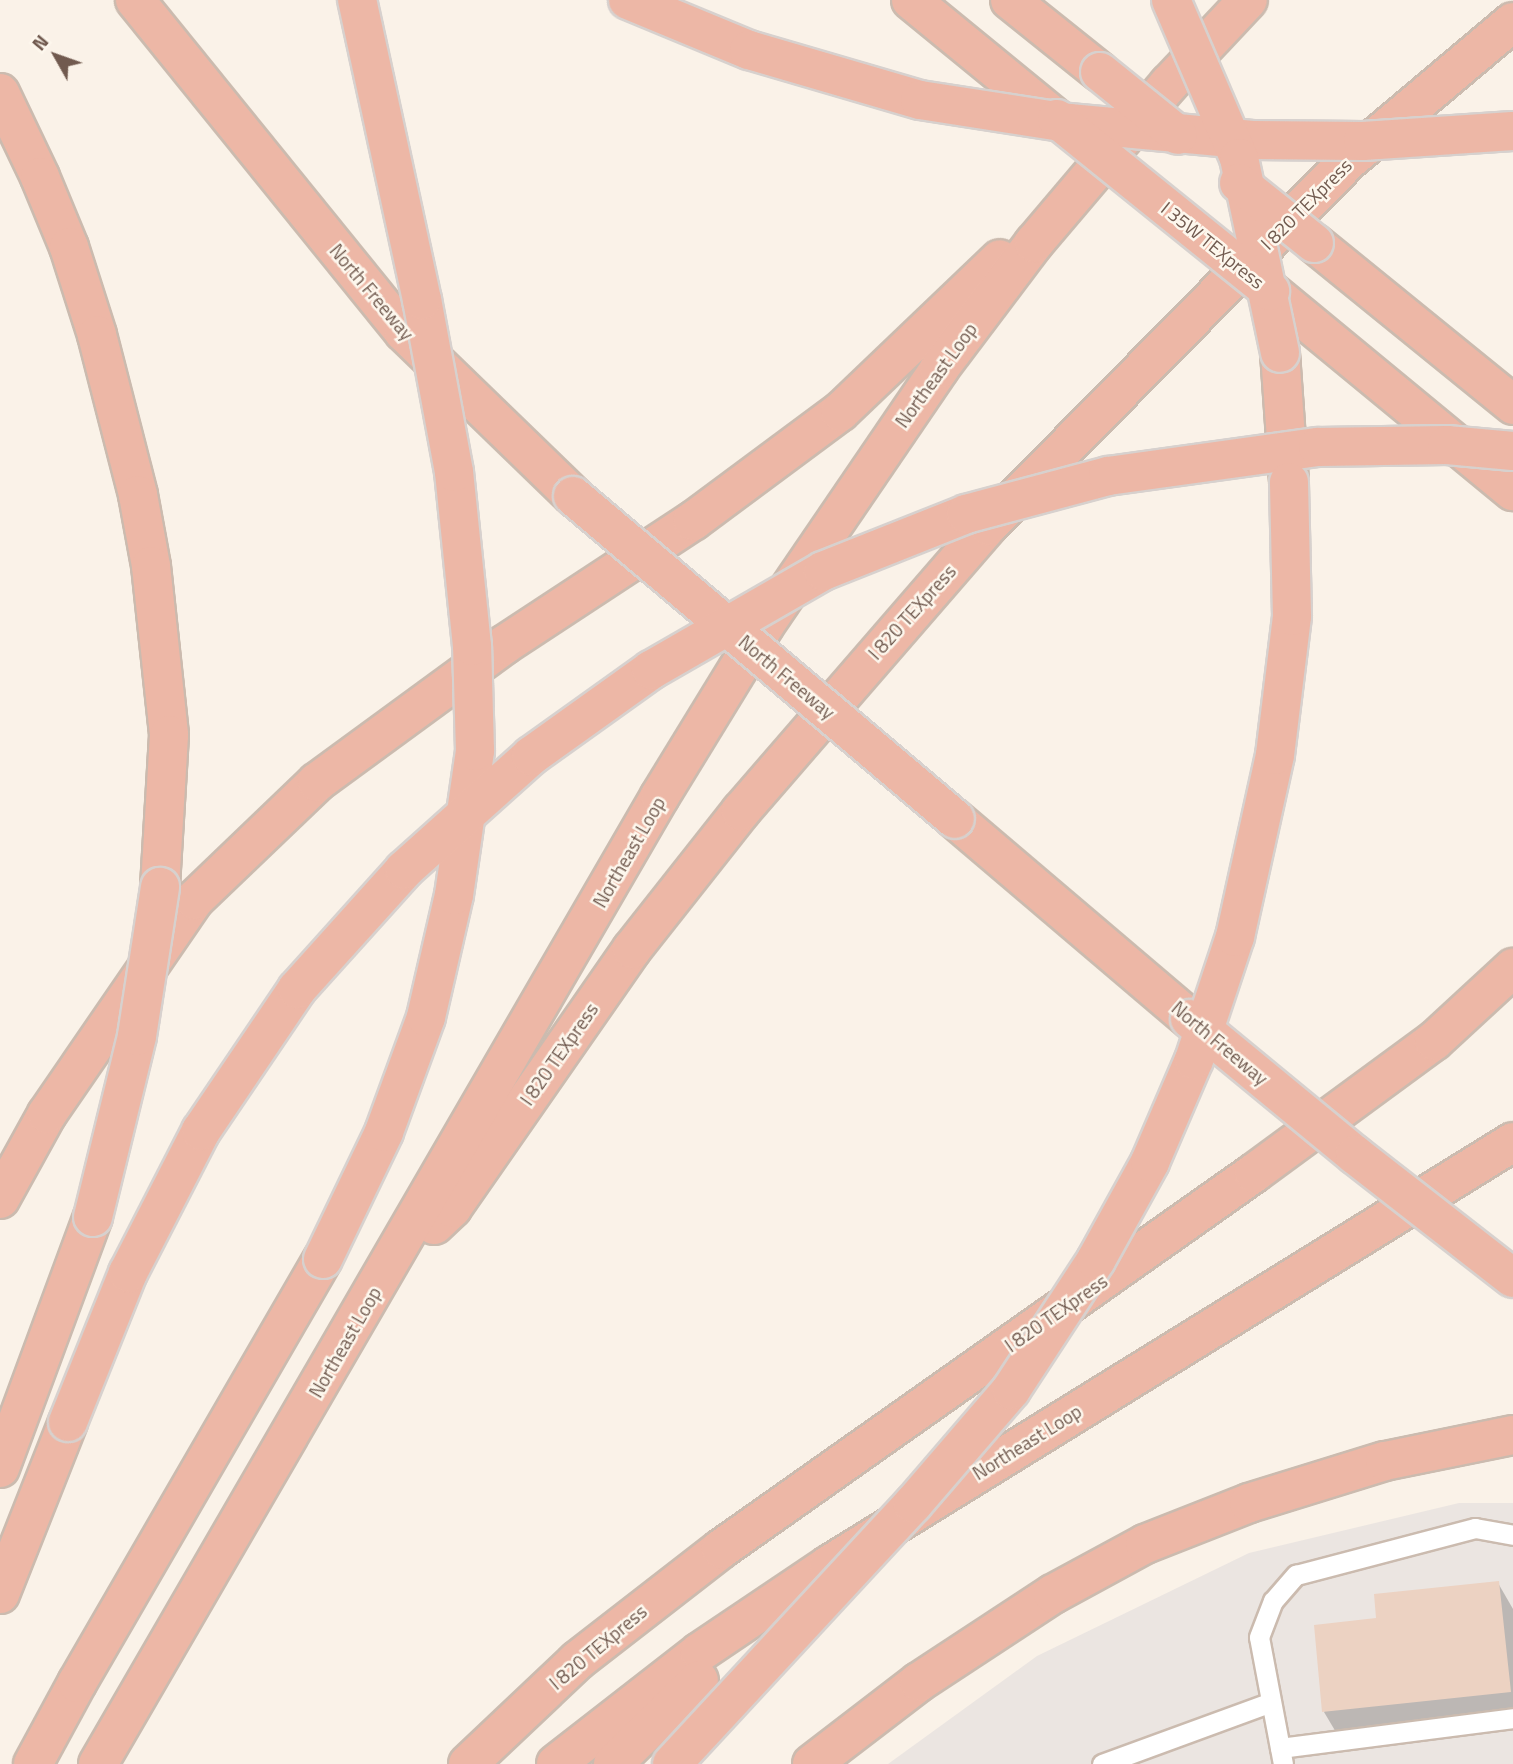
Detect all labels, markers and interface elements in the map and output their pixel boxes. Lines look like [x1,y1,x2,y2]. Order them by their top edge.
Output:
north arrow [21,21,91,91]
text: N [24,28,55,57]
street label: I 820 TEXpress [1256,154,1356,254]
street label: I 35W TEXpress [1157,197,1269,293]
street label: North Freeway [325,239,419,345]
street label: Northeast Loop [890,318,982,432]
street label: I 820 TEXpress [863,560,961,664]
street label: North Freeway [734,630,840,724]
street label: Northeast Loop [588,793,670,911]
street label: North Freeway [1167,996,1273,1090]
street label: I 820 TEXpress [515,998,603,1110]
street label: I 820 TEXpress [1000,1269,1112,1357]
street label: Northeast Loop [304,1283,386,1401]
street label: Northeast Loop [968,1399,1086,1485]
street label: I 820 TEXpress [545,1600,651,1694]

